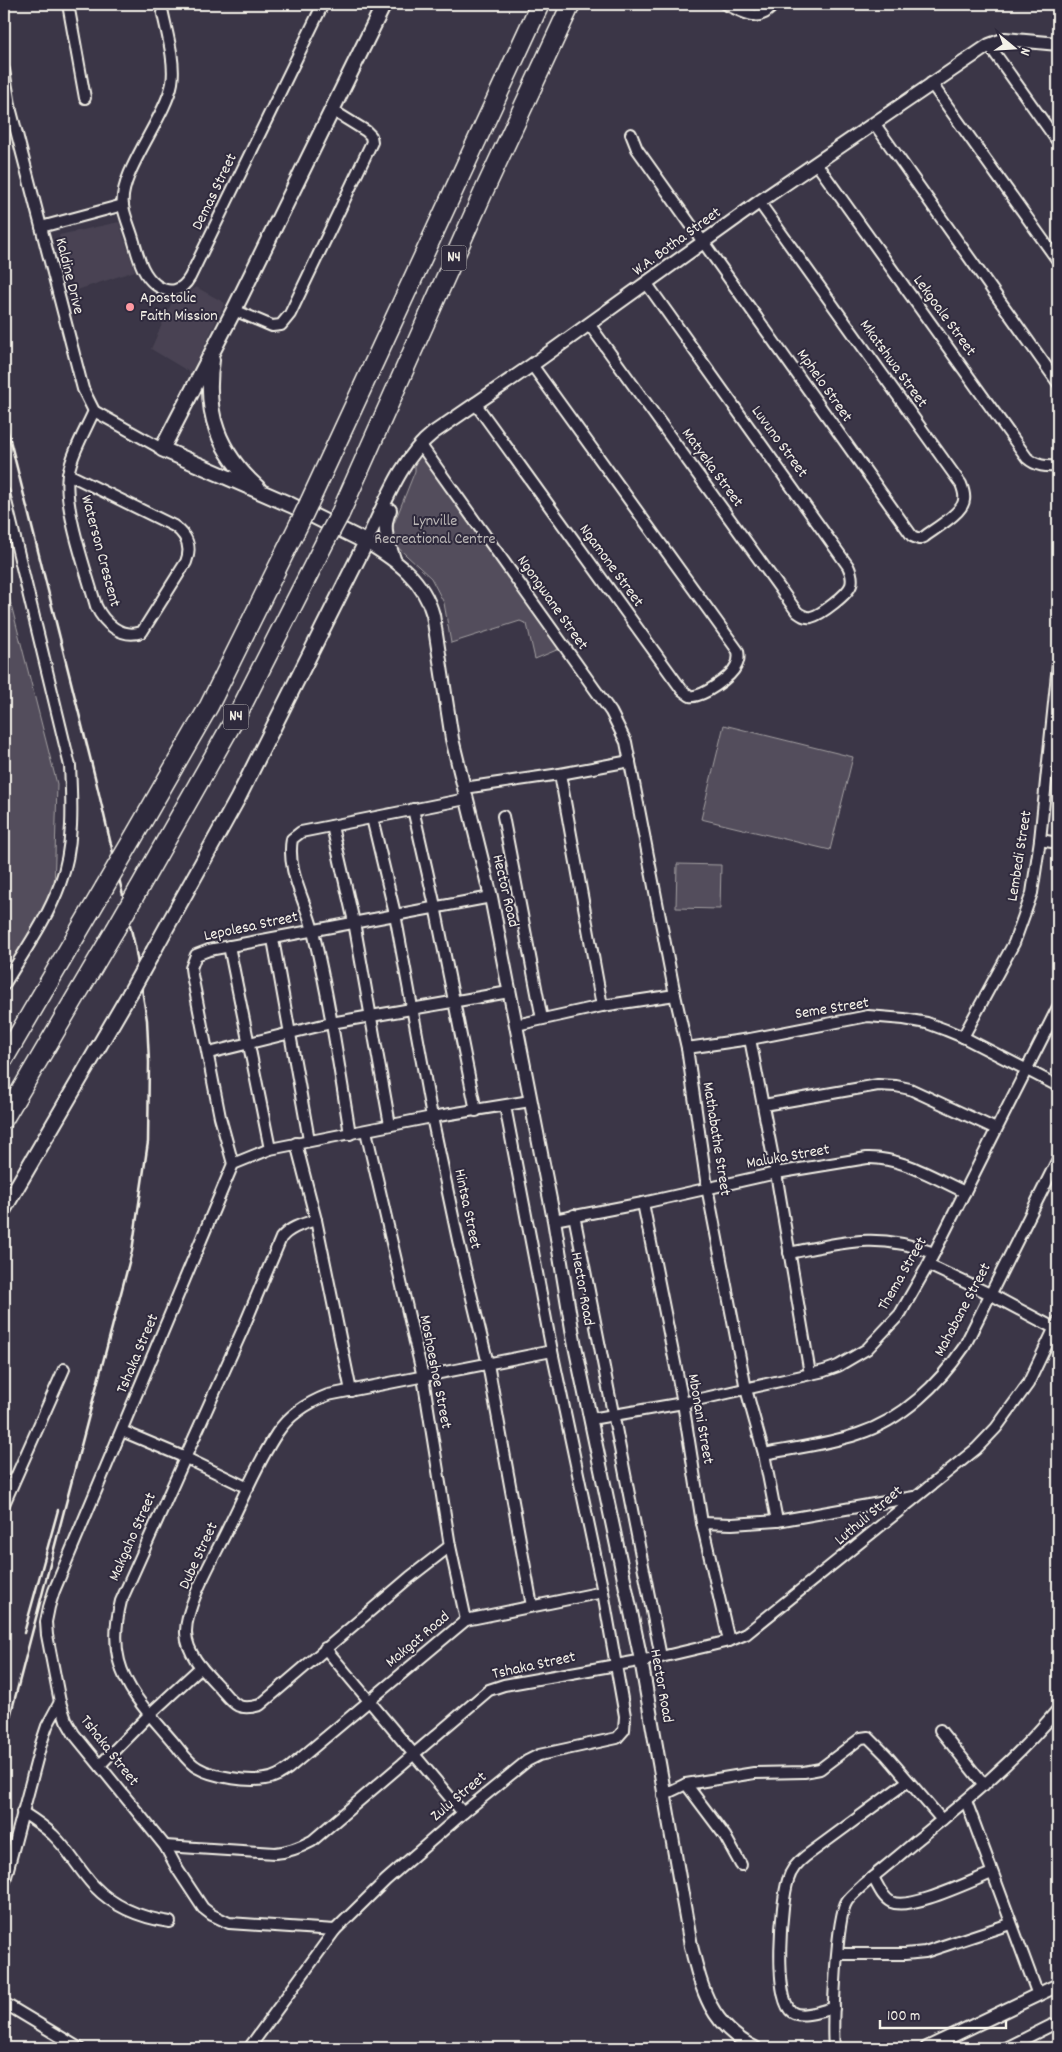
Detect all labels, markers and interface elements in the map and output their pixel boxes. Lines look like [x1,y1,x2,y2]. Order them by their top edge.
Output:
north arrow [990,22,1040,72]
text: N [1014,45,1035,58]
street label: Demas Street [186,150,244,234]
street label: W.A. Botha Street [628,202,726,282]
street label: Kaldine Drive [48,235,90,317]
road number: N4 [442,246,466,270]
street label: Lekgoale Street [907,271,981,361]
place label: Apostolic Faith Mission [140,287,218,328]
marker: Apostolic Faith Mission [124,301,136,313]
street label: Mkatshwa Street [853,315,933,413]
street label: Mphelo Street [790,345,858,427]
street label: Luvuno Street [745,401,813,483]
street label: Matyeka Street [675,424,749,512]
street label: Waterson Crescent [74,493,126,610]
park label: Lynville Recreational Centre [374,510,496,551]
street label: Ngamone Street [573,520,649,612]
street label: Ngongwane Street [511,551,593,655]
road number: N4 [224,704,248,730]
street label: Lembedi Street [1001,809,1039,903]
street label: Hector Road [485,852,525,930]
street label: Lepolesa Street [202,906,300,948]
street label: Seme Street [793,992,871,1026]
street label: Mathabathe Street [696,1080,736,1198]
street label: Maluka Street [745,1138,832,1176]
street label: Hintsa Street [447,1167,487,1251]
street label: Thema Street [873,1233,933,1315]
street label: Hector Road [564,1250,600,1328]
street label: Mahabane Street [929,1259,997,1361]
street label: Tshaka Street [111,1310,165,1397]
street label: Moshoeshoe Street [413,1313,457,1431]
street label: Mbonani Street [681,1372,719,1466]
street label: Luthuli Street [830,1481,908,1551]
street label: Makgaho Street [103,1489,163,1585]
street label: Dube Street [173,1519,225,1593]
street label: Makgat Road [381,1606,455,1674]
street label: Tshaka Street [490,1646,578,1686]
street label: Hector Road [643,1647,679,1725]
street label: Tshaka Street [74,1711,144,1791]
street label: Zulu Street [426,1767,492,1827]
scale bar [880,1997,1006,2029]
text: 100 m [887,2006,920,2028]

